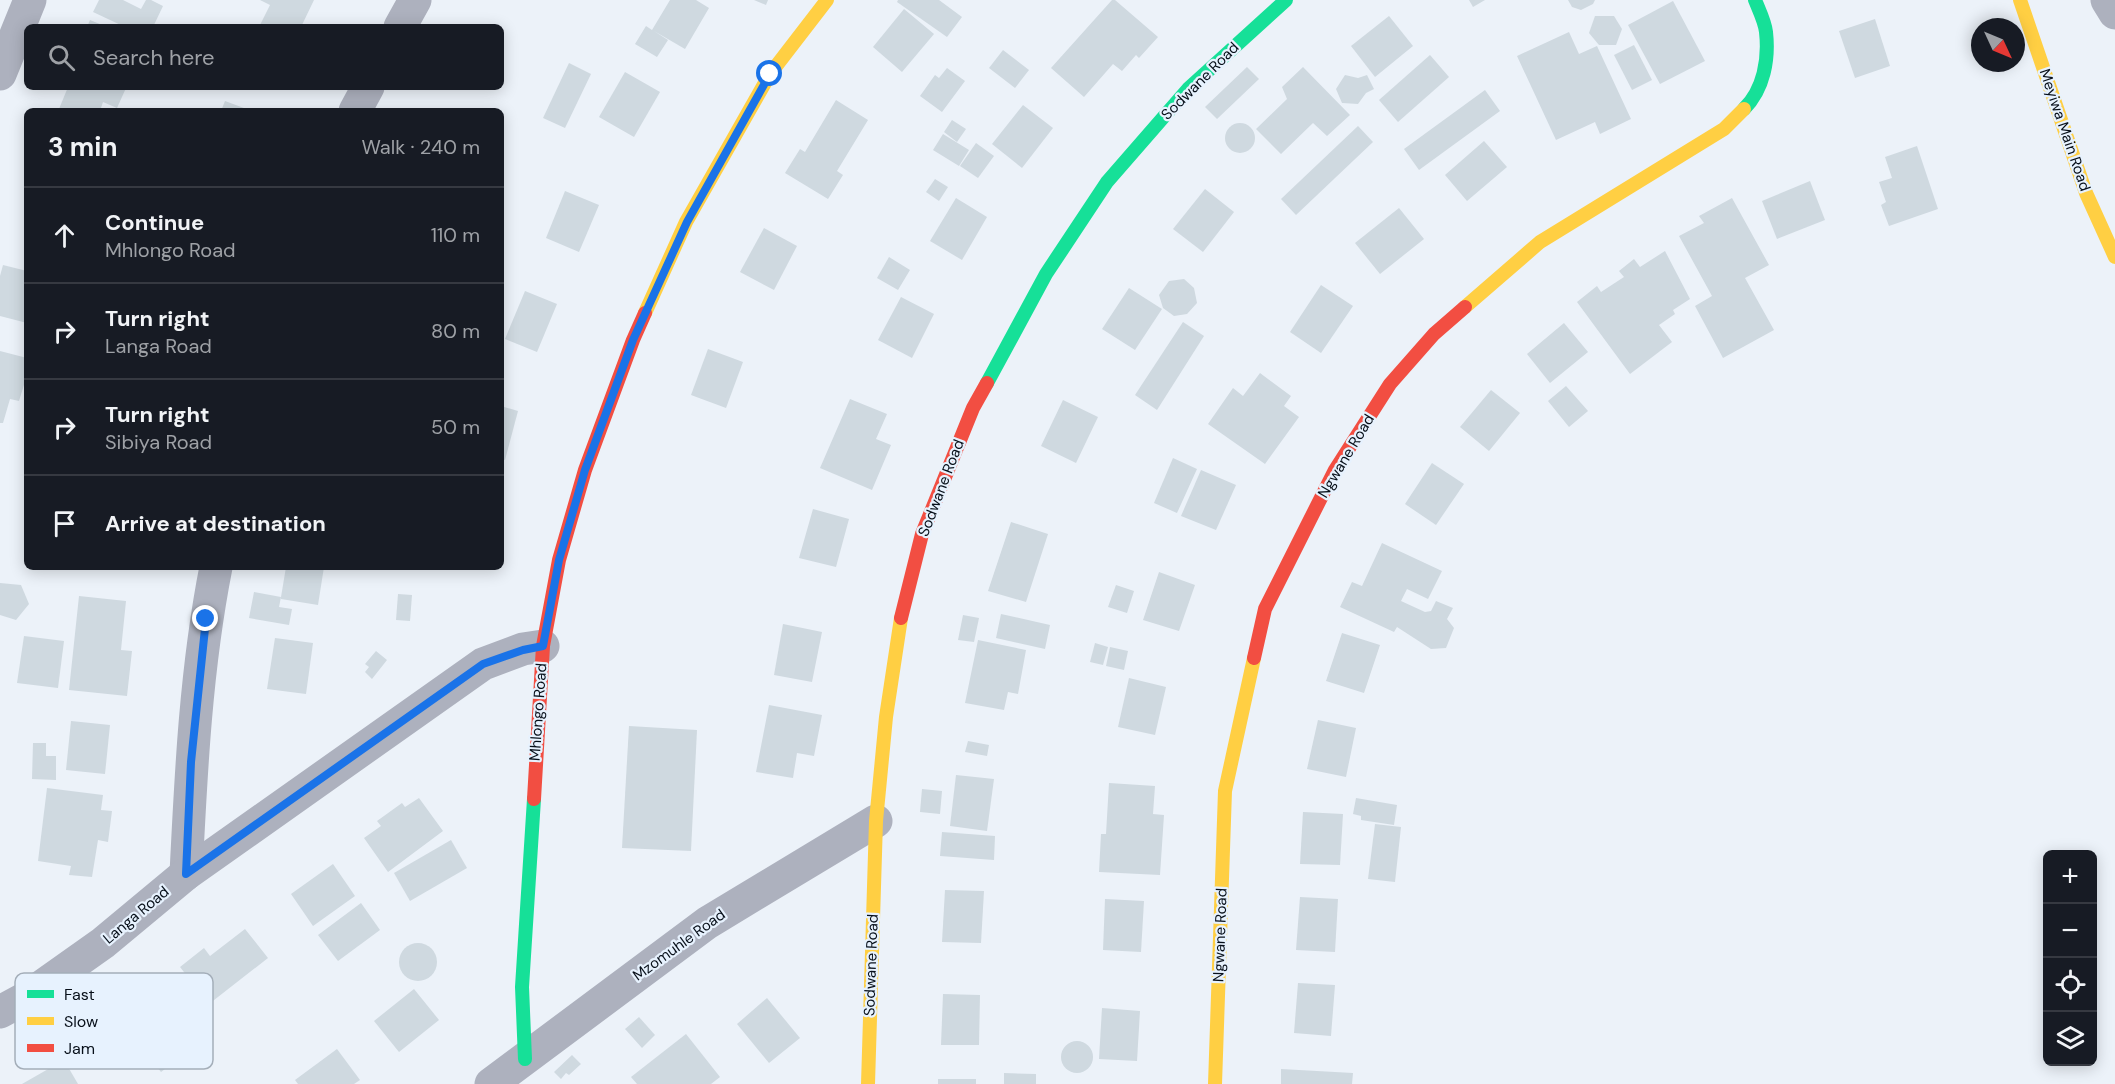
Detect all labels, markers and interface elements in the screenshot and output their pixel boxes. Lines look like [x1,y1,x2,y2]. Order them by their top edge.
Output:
north arrow [1971,18,2025,72]
search box [24,24,504,90]
street label: Sodwane Road [1157,38,1243,124]
icon: search [45,41,78,74]
text: Search here [93,43,214,72]
route start [756,60,782,86]
street label: Meyiwa Main Road [2035,66,2095,194]
text: 3 min [48,130,117,164]
text: Walk · 240 m [361,134,480,160]
text: Continue [105,208,204,237]
icon: ahead [48,219,81,252]
text: 110 m [431,222,480,248]
text: Mhlongo Road [105,237,236,263]
text: Turn right [105,304,210,333]
icon: right [48,315,81,348]
text: 80 m [431,318,480,344]
text: Langa Road [105,333,212,359]
text: Turn right [105,400,210,429]
icon: right [48,411,81,444]
street label: Ngwane Road [1313,411,1379,501]
text: 50 m [431,414,480,440]
text: Sibiya Road [105,429,212,455]
street label: Sodwane Road [913,437,969,539]
icon: arrive [48,507,81,540]
text: Arrive at destination [105,509,326,538]
route end [192,605,218,631]
street label: Mhlongo Road [525,662,551,762]
map controls [2043,850,2097,1066]
button: + [2043,850,2097,904]
street label: Langa Road [99,882,173,948]
street label: Ngwane Road [1208,888,1232,982]
button: − [2043,904,2097,958]
street label: Mzomuhle Road [629,905,729,985]
street label: Sodwane Road [859,913,883,1017]
button: locate [2043,958,2097,1012]
legend [15,973,213,1069]
text: Fast [64,984,95,1005]
text: Slow [64,1011,98,1032]
button: layers [2043,1012,2097,1066]
text: Jam [64,1038,95,1059]

